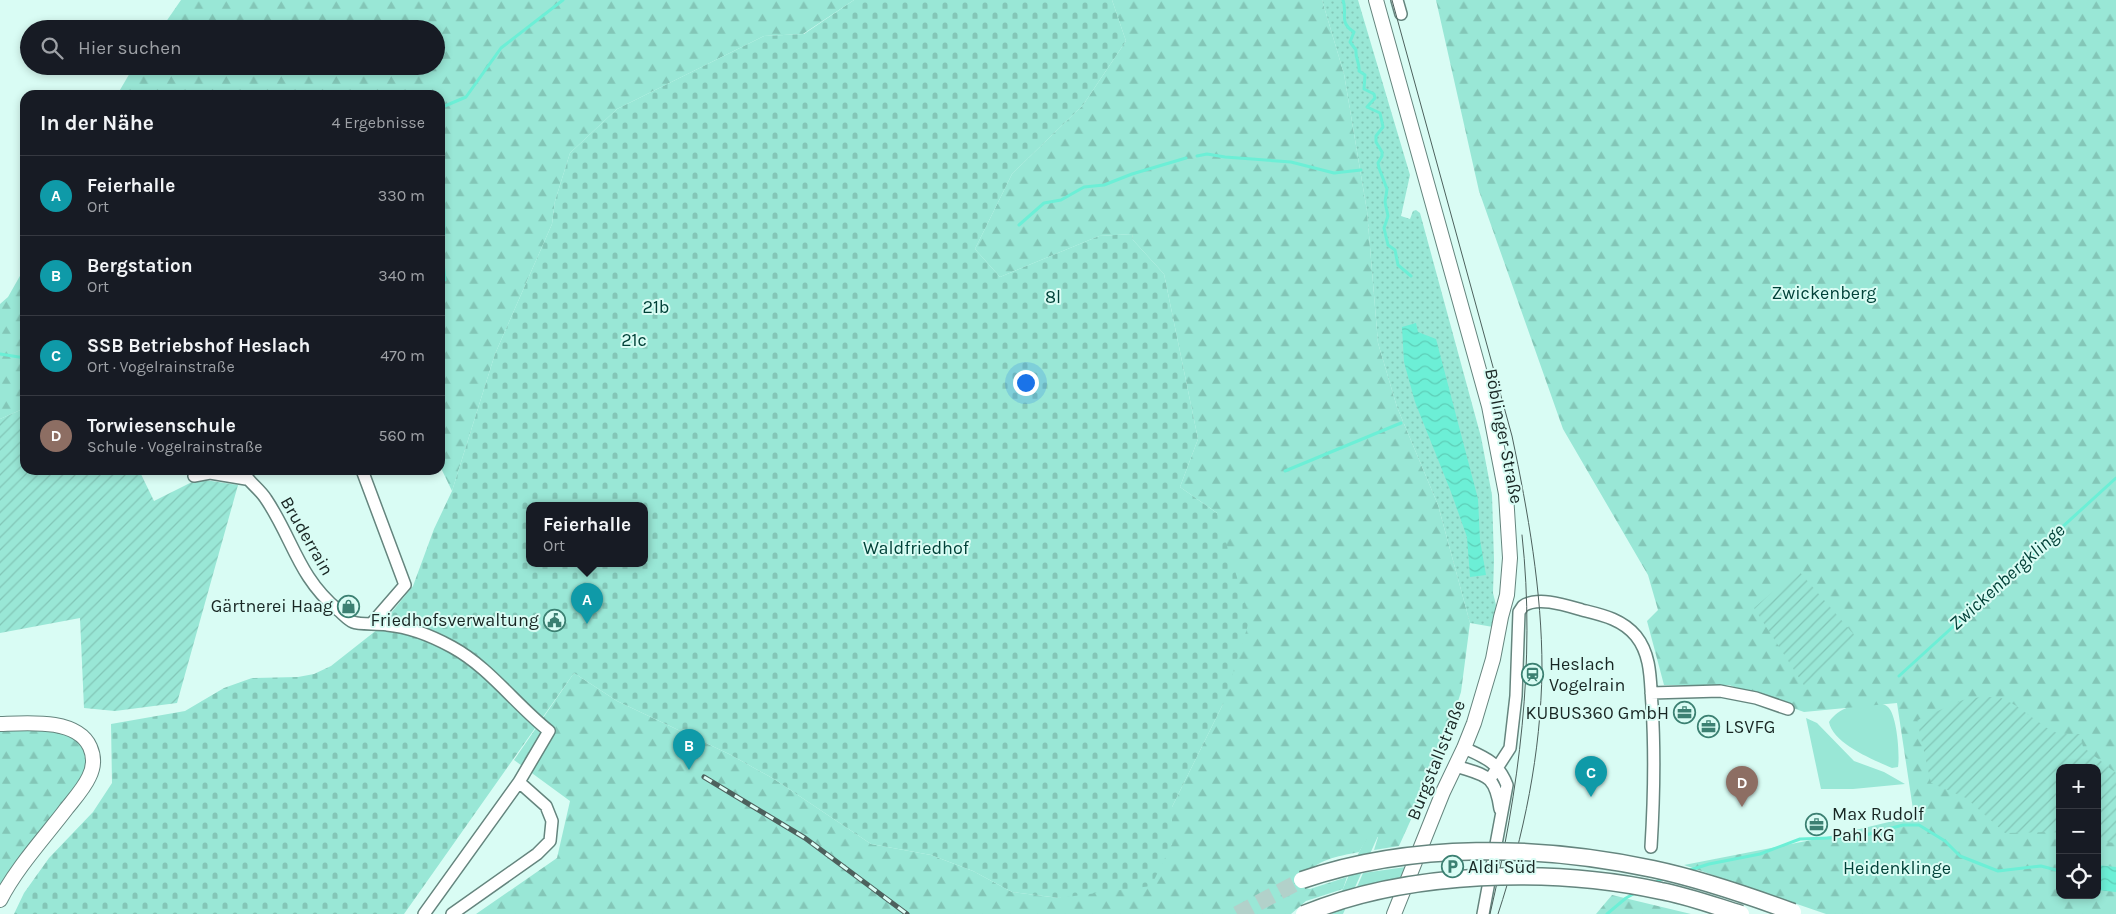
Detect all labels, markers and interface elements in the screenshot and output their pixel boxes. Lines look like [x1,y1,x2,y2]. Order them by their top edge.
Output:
search box [20,20,445,75]
icon: search [38,34,66,62]
text: Hier suchen [78,37,181,59]
text: In der Nähe [40,111,154,135]
text: 4 Ergebnisse [332,113,425,132]
text: Feierhalle [87,175,175,197]
text: A [51,186,61,205]
text: 330 m [378,186,425,205]
text: Ort [87,197,109,216]
text: Bergstation [87,255,193,277]
text: B [51,266,61,285]
text: 340 m [378,266,425,285]
text: Ort [87,277,109,296]
park label: Zwickenberg [1772,282,1876,304]
park label: 8l [1045,286,1061,308]
park label: 21b [642,296,670,318]
park label: 21c [621,329,647,351]
text: SSB Betriebshof Heslach [87,335,310,357]
text: C [51,346,61,365]
text: 470 m [380,346,425,365]
text: Ort · Vogelrainstraße [87,357,235,376]
street label: Böblinger Straße [1480,366,1528,506]
your location [1013,370,1039,396]
text: Torwiesenschule [87,415,236,437]
text: D [51,426,61,445]
text: 560 m [379,426,425,445]
text: Schule · Vogelrainstraße [87,437,262,456]
street label: Bruderrain [276,493,338,579]
popup [526,502,648,567]
text: Feierhalle [543,514,631,536]
water label: Zwickenbergklinge [1945,519,2070,635]
text: Ort [543,536,565,555]
park label: Waldfriedhof [863,537,970,559]
pin: A [571,583,603,624]
shop icon: Gärtnerei Haag [337,594,361,618]
place label: Gärtnerei Haag [211,595,333,617]
public building icon: Friedhofsverwaltung [543,608,567,632]
place label: Friedhofsverwaltung [370,609,539,631]
place label: Heslach Vogelrain [1549,653,1625,696]
station icon: Heslach Vogelrain [1521,662,1545,686]
street label: Burgstallstraße [1402,697,1470,823]
office icon: KUBUS360 GmbH [1673,701,1697,725]
place label: KUBUS360 GmbH [1525,702,1669,724]
office icon: LSVFG [1697,715,1721,739]
place label: LSVFG [1725,716,1775,738]
pin: B [673,729,705,770]
pin: C [1575,756,1607,797]
map controls [2056,764,2101,899]
button: + [2056,764,2101,809]
pin: D [1726,766,1758,807]
place label: Max Rudolf Pahl KG [1832,803,1925,846]
button: − [2056,809,2101,854]
office icon: Max Rudolf Pahl KG [1804,812,1828,836]
button: locate [2056,854,2101,899]
parking icon: Aldi Süd [1440,855,1464,879]
place label: Aldi Süd [1468,856,1536,878]
park label: Heidenklinge [1843,857,1951,879]

